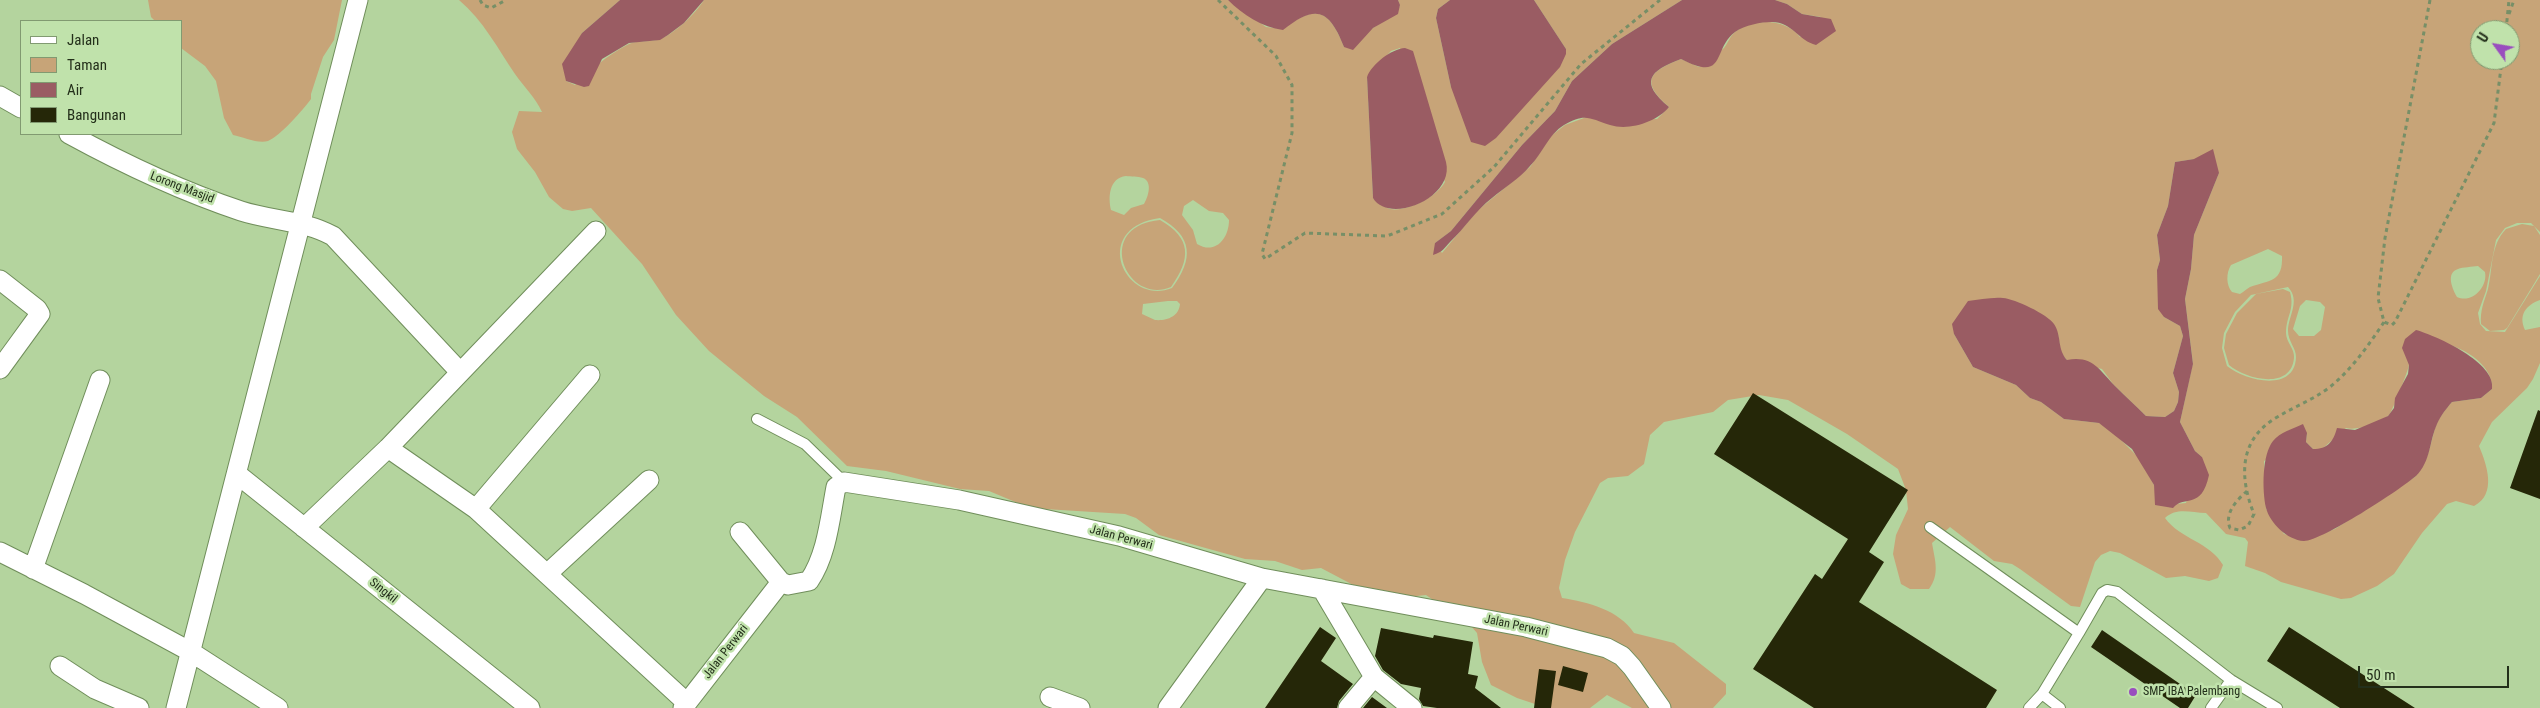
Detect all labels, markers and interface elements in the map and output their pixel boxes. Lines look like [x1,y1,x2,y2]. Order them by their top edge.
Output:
legend [20,20,182,135]
north arrow [2470,20,2520,70]
text: U [2474,30,2492,45]
text: Jalan [67,31,99,49]
text: Taman [67,56,107,74]
text: Air [67,81,84,99]
text: Bangunan [67,106,126,124]
street label: Lorong Masjid [148,169,216,207]
street label: Jalan Perwari [1088,523,1154,553]
street label: Singkil [366,575,400,607]
street label: Jalan Perwari [1483,612,1549,640]
street label: Jalan Perwari [700,622,752,682]
scale bar [2360,656,2511,688]
text: 50 m [2366,666,2396,684]
place label: SMP IBA Palembang [2143,685,2240,699]
marker: SMP IBA Palembang [2127,686,2139,698]

